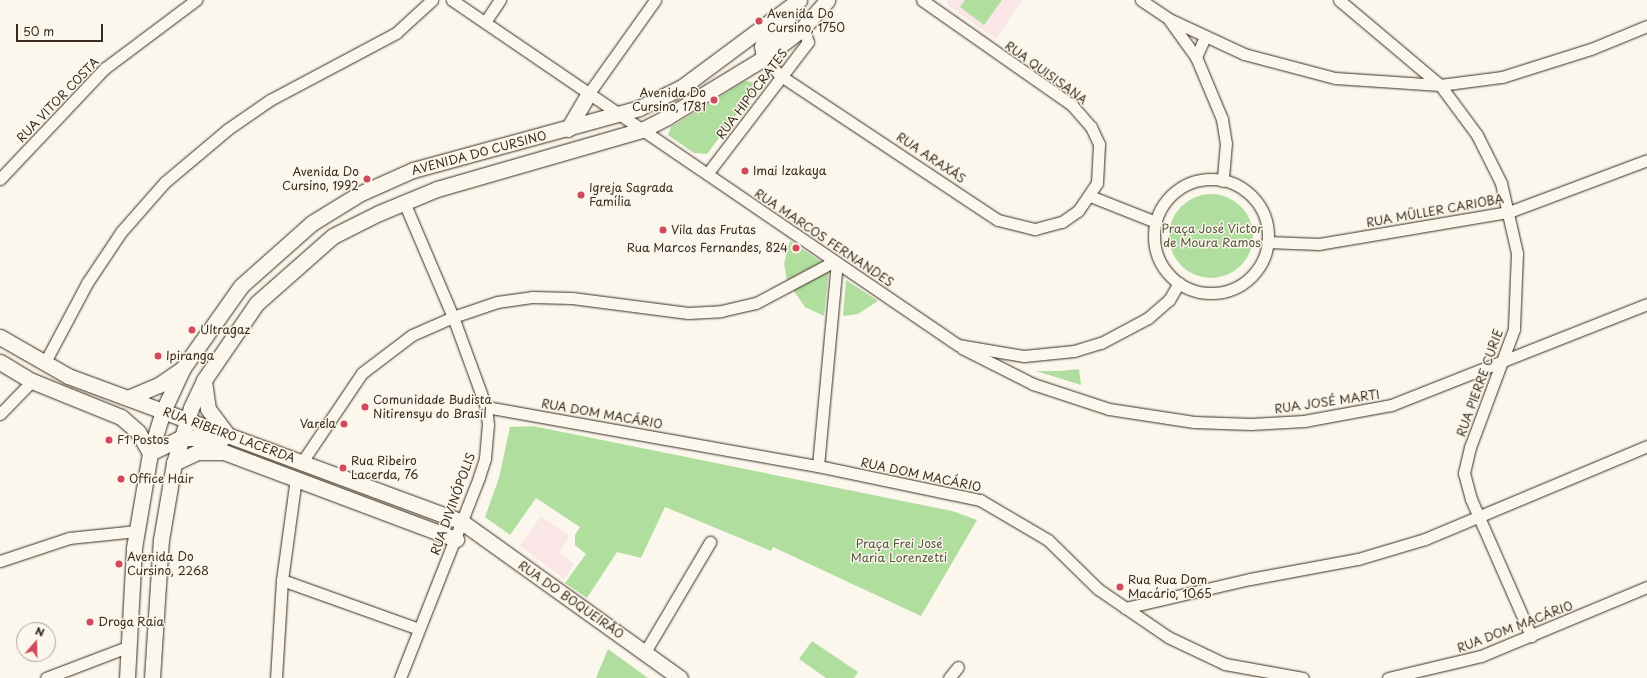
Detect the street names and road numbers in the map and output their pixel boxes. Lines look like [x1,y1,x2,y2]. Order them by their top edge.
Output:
street label: RUA QUISISANA [1002,38,1090,108]
street label: RUA HIPÓCRATES [713,46,791,142]
street label: RUA VITOR COSTA [14,55,102,145]
street label: AVENIDA DO CURSINO [410,128,548,178]
street label: RUA ARAXÁS [893,129,969,187]
street label: RUA MARCOS FERNANDES [751,186,897,290]
street label: RUA MÜLLER CARIOBA [1364,192,1506,230]
street label: RUA PIERRE CURIE [1454,326,1506,440]
street label: RUA JOSÉ MARTI [1274,388,1380,416]
street label: RUA DOM MACÁRIO [539,396,665,432]
street label: RUA RIBEIRO LACERDA [160,404,298,466]
street label: RUA DIVINÓPOLIS [428,450,478,558]
street label: RUA DOM MACÁRIO [858,455,984,495]
street label: RUA DO BOQUEIRÃO [514,557,628,643]
street label: RUA DOM MACÁRIO [1454,598,1576,656]

